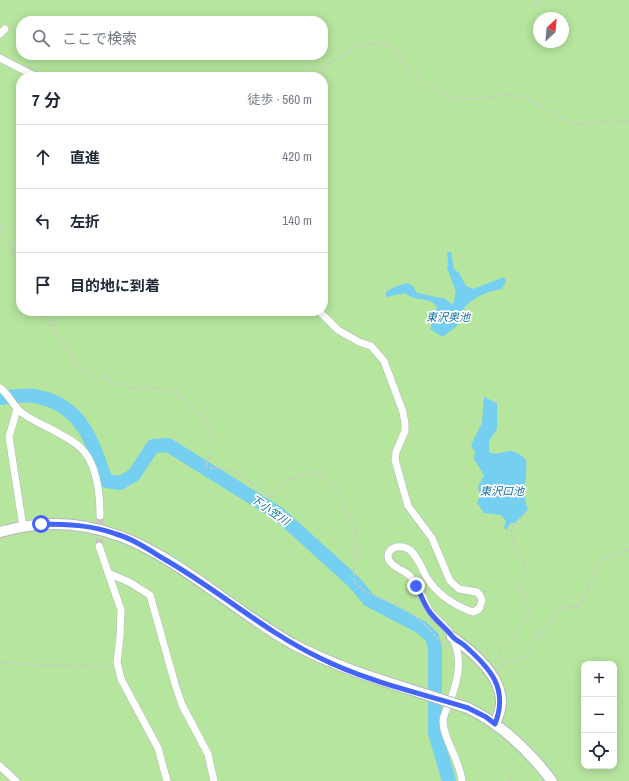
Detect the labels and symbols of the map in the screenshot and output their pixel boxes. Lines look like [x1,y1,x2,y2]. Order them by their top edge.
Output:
north arrow [533,12,569,48]
water label: 東沢奥池 [426,310,471,324]
water label: 東沢口池 [480,484,525,498]
water label: 下小笠川 [248,492,293,529]
route start [32,515,50,533]
route end [407,577,425,595]

